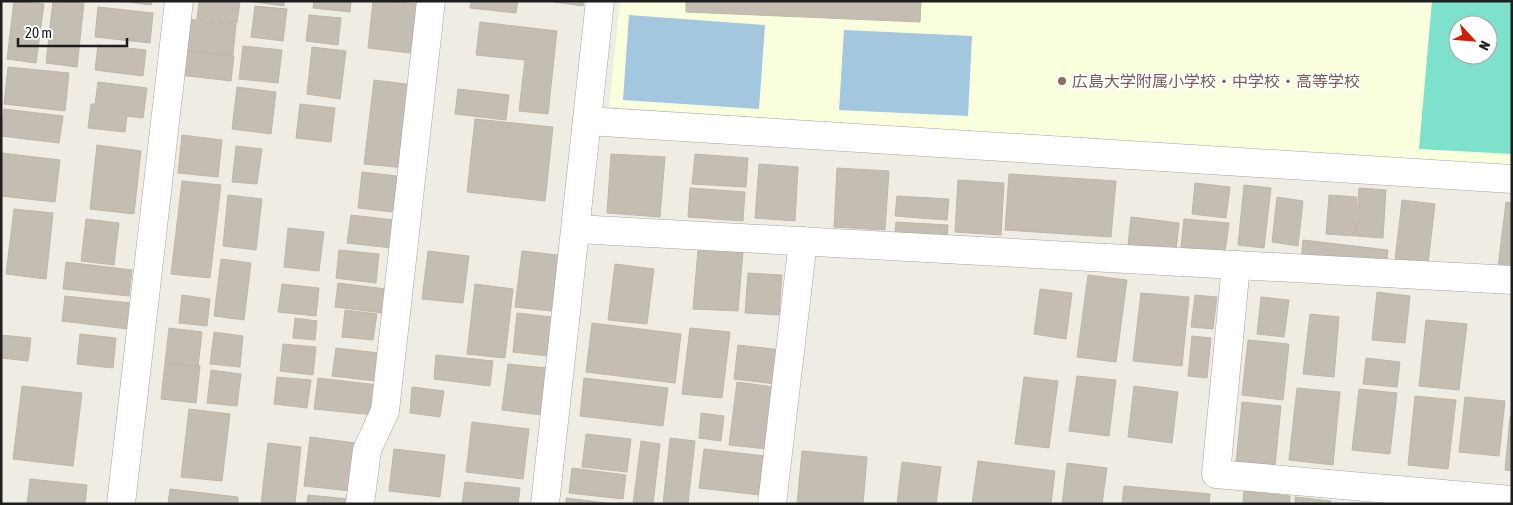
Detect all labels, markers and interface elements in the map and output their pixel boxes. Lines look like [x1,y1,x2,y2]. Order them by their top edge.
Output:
scale bar [18,15,126,47]
north arrow [1448,15,1498,65]
text: 20 m [25,24,52,41]
text: N [1476,38,1494,53]
place label: 広島大学附属小学校・中学校・高等学校 [1072,72,1360,90]
marker: 広島大学附属小学校・中学校・高等学校 [1056,75,1068,87]

